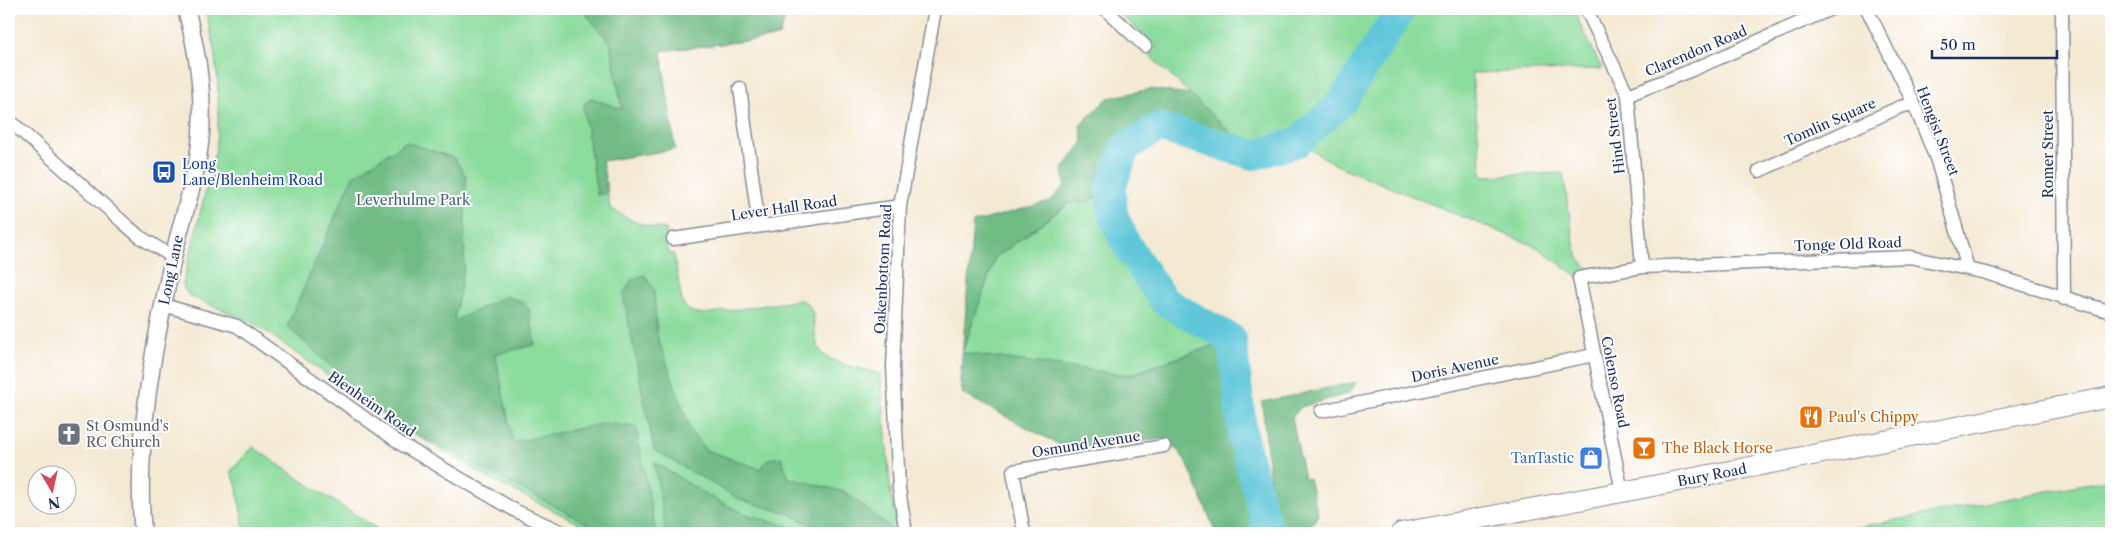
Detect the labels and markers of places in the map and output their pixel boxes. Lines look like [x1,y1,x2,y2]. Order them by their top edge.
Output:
place label: Long Lane/Blenheim Road [182,155,323,189]
bus stop icon: Long Lane/Blenheim Road [151,159,177,185]
restaurant icon: Paul's Chippy [1798,404,1824,430]
place label: Paul's Chippy [1828,408,1919,426]
place label: St Osmund's RC Church [86,417,169,451]
church icon: St Osmund's RC Church [56,421,82,447]
bar icon: The Black Horse [1631,435,1657,461]
place label: The Black Horse [1662,439,1773,457]
shop icon: TanTastic [1578,445,1604,471]
place label: TanTastic [1511,449,1574,467]

